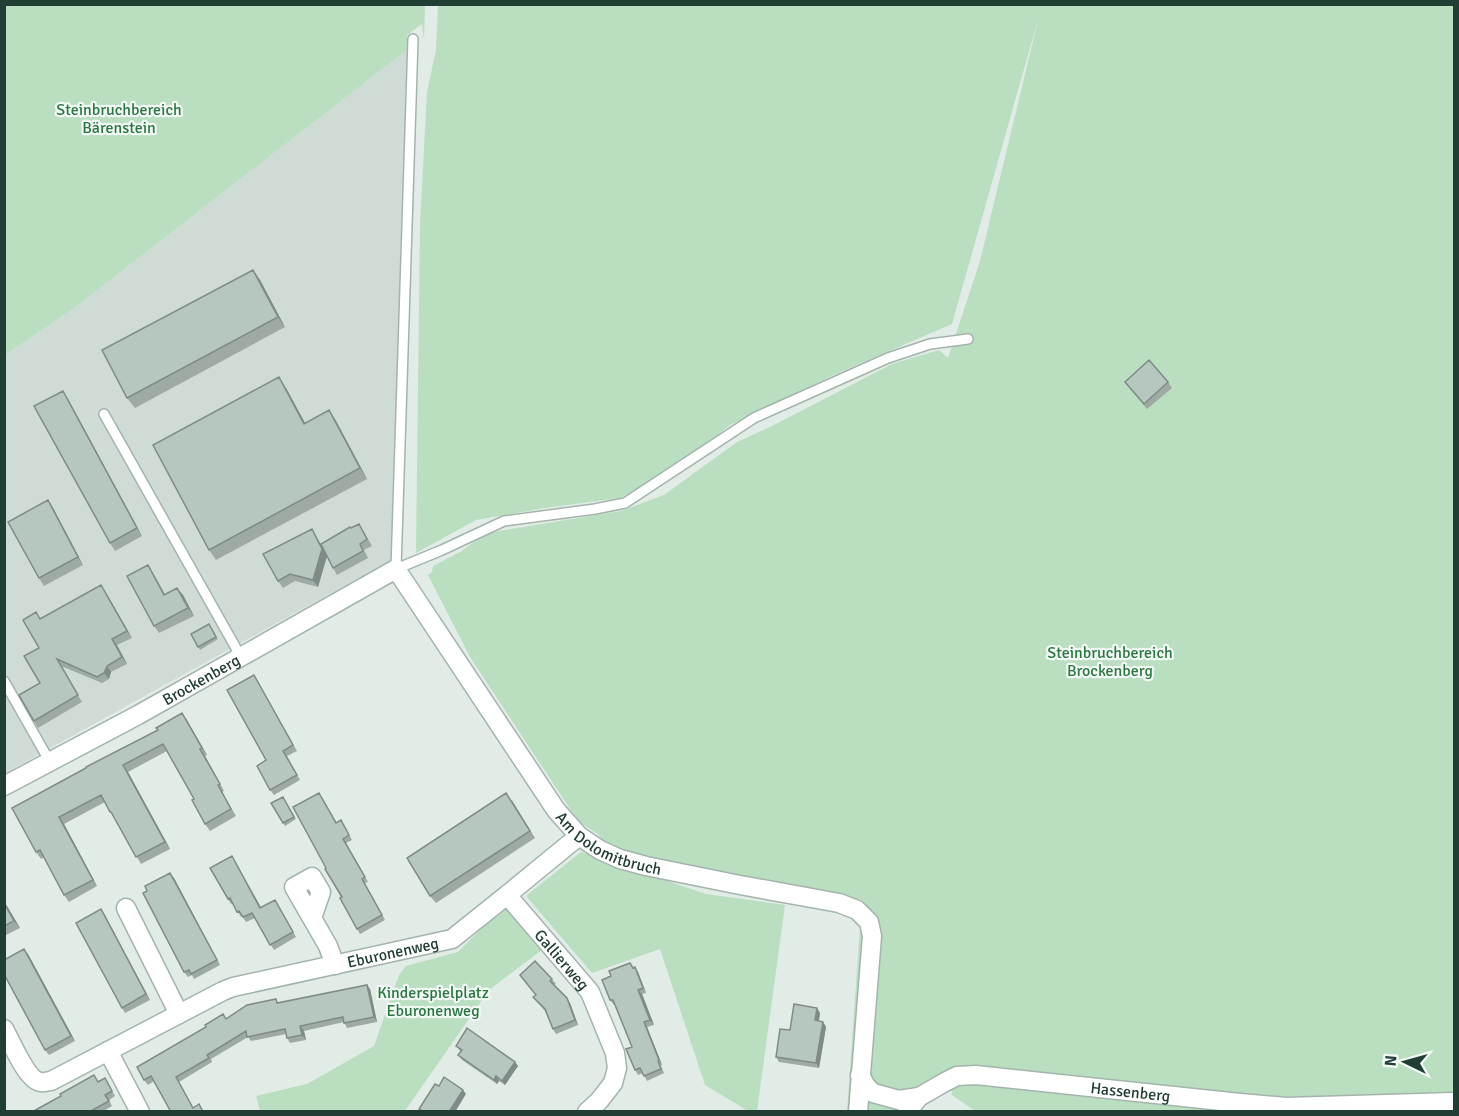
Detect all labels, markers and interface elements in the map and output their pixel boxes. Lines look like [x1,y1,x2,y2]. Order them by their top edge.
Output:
park label: Steinbruchbereich Bärenstein [56,100,182,138]
park label: Steinbruchbereich Brockenberg [1047,643,1173,681]
street label: Brockenberg [159,650,244,710]
street label: Am Dolomitbruch [551,808,663,880]
street label: Gallierweg [530,926,593,995]
street label: Eburonenweg [345,933,441,973]
park label: Kinderspielplatz Eburonenweg [377,983,489,1021]
north arrow [1375,1032,1435,1092]
text: N [1381,1054,1402,1067]
street label: Hassenberg [1089,1078,1171,1107]

